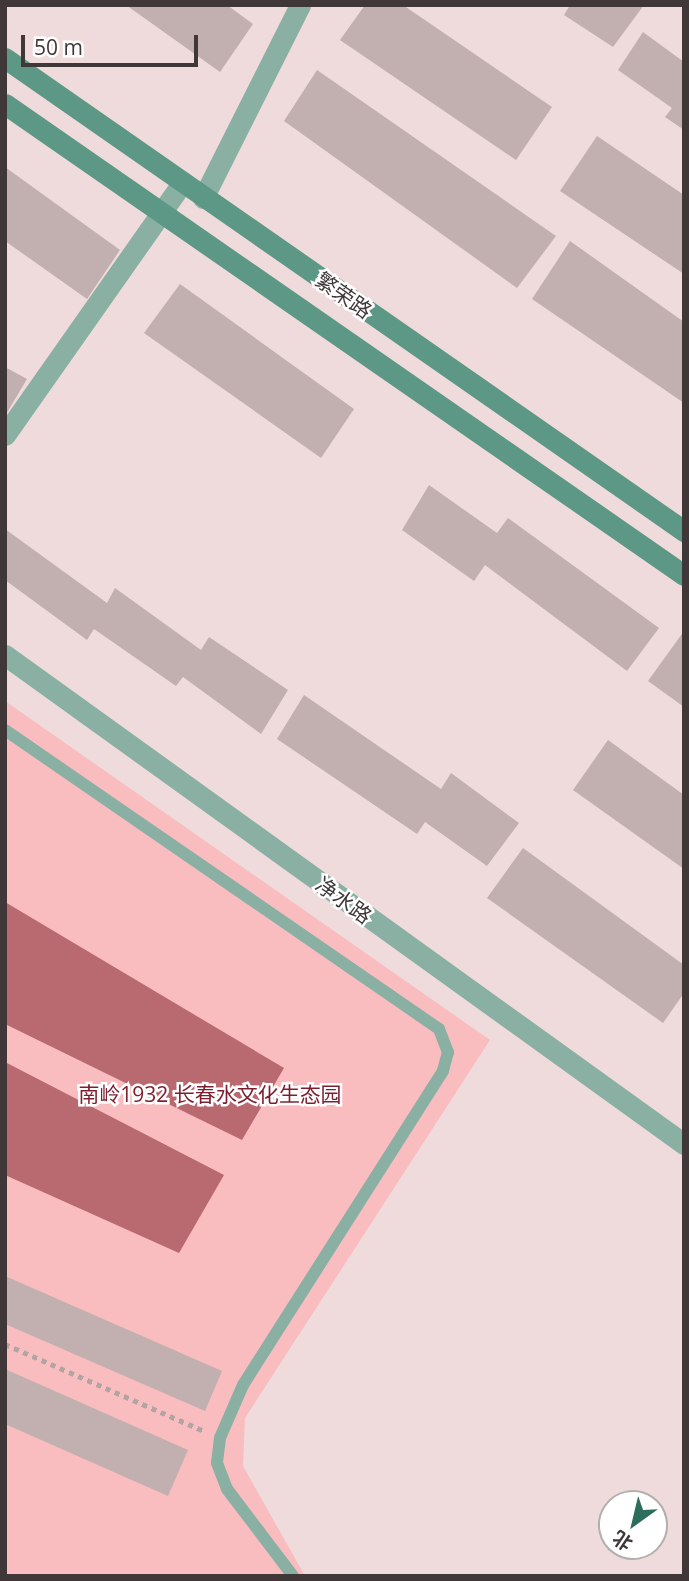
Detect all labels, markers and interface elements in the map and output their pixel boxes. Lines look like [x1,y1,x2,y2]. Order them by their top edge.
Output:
scale bar [24,21,201,65]
text: 50 m [34,33,83,61]
street label: 繁荣路 [311,267,377,323]
street label: 净水路 [311,871,377,929]
park label: 南岭1932 长春水文化生态园 [78,1081,342,1107]
north arrow [598,1490,668,1560]
text: 北 [607,1525,638,1557]

